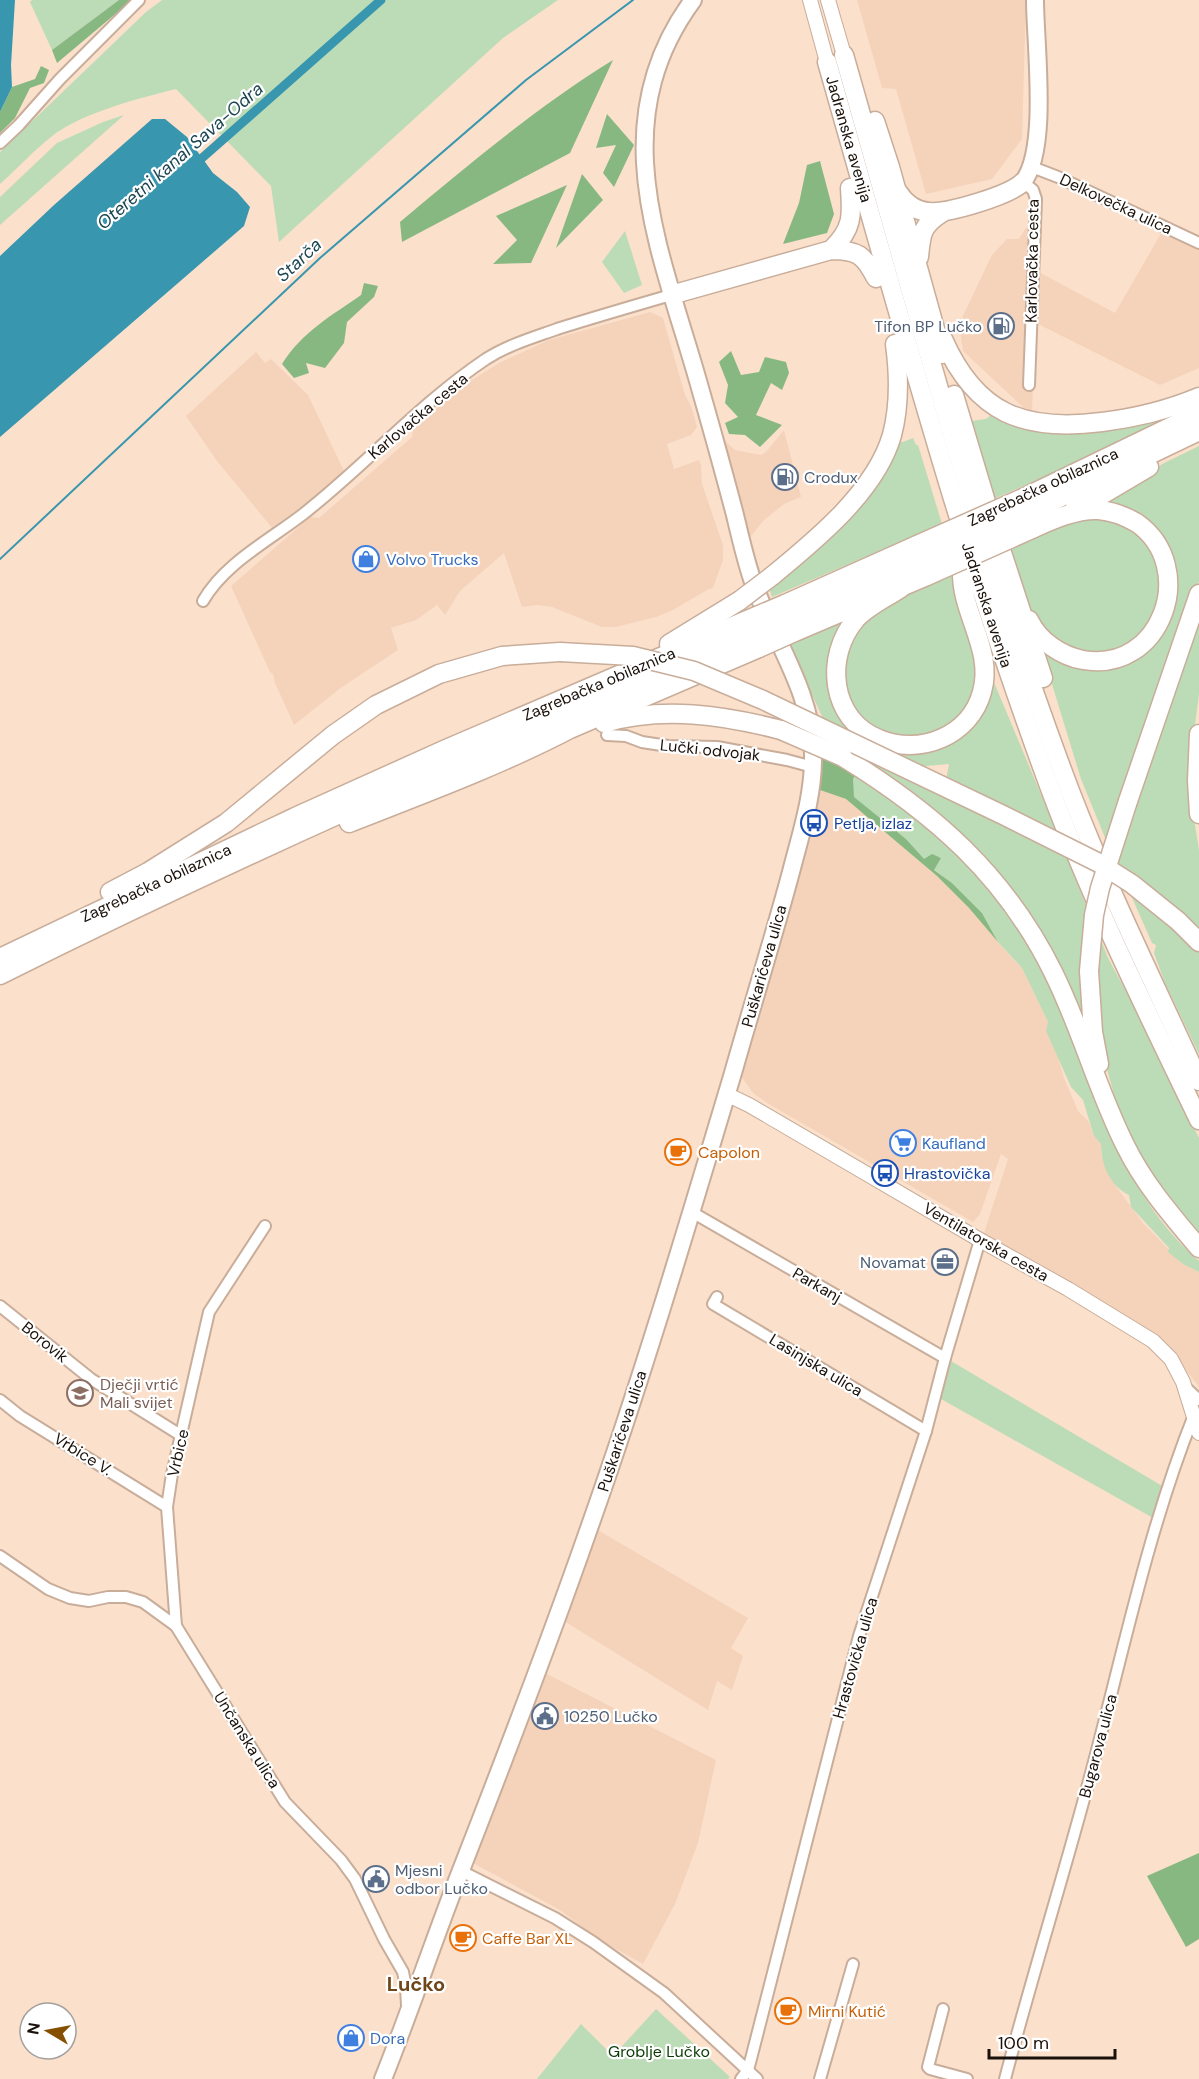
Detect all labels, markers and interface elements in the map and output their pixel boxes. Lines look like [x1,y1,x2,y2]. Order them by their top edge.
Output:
street label: Jadranska avenija [821,73,877,205]
water label: Oteretni kanal Sava-Odra [92,77,268,235]
street label: Delkovečka ulica [1056,169,1176,239]
street label: Karlovačka cesta [1020,199,1044,323]
water label: Starča [271,233,327,287]
fuel station icon: Tifon BP Lučko [986,311,1016,341]
place label: Tifon BP Lučko [874,316,982,337]
street label: Karlovačka cesta [364,368,472,464]
street label: Zagrebačka obilaznica [964,443,1122,531]
fuel station icon: Crodux [770,462,800,492]
place label: Crodux [804,467,858,488]
street label: Jadranska avenija [957,540,1017,670]
shop icon: Volvo Trucks [351,544,381,574]
place label: Volvo Trucks [386,549,478,570]
street label: Zagrebačka obilaznica [520,642,678,726]
street label: Lučki odvojak [659,734,761,766]
bus stop icon: Petlja, izlaz [799,808,829,838]
place label: Petlja, izlaz [834,813,912,834]
street label: Zagrebačka obilaznica [77,839,235,927]
street label: Puškarićeva ulica [737,902,791,1030]
supermarket icon: Kaufland [888,1128,918,1158]
place label: Kaufland [922,1133,986,1154]
cafe icon: Capolon [663,1137,693,1167]
place label: Capolon [698,1142,760,1163]
bus stop icon: Hrastovička [870,1158,900,1188]
place label: Hrastovička [904,1163,990,1184]
street label: Ventilatorska cesta [919,1198,1053,1286]
office icon: Novamat [930,1247,960,1277]
place label: Novamat [860,1252,926,1273]
street label: Parkanj [789,1263,845,1307]
street label: Borovik [17,1317,73,1367]
street label: Lasinjska ulica [765,1329,867,1401]
street label: Puškarićeva ulica [592,1368,652,1494]
place label: Dječji vrtić Mali svijet [100,1374,179,1413]
school or university icon: Dječji vrtić Mali svijet [65,1378,95,1408]
street label: Vrbice [162,1427,194,1479]
street label: Vrbice V. [50,1428,116,1480]
street label: Hrastovička ulica [828,1595,882,1721]
street label: Unčanska ulica [209,1688,285,1792]
street label: Bugarova ulica [1074,1692,1122,1800]
public building icon: 10250 Lučko [530,1701,560,1731]
place label: 10250 Lučko [564,1706,658,1727]
place label: Mjesni odbor Lučko [395,1860,488,1899]
public building icon: Mjesni odbor Lučko [361,1864,391,1894]
cafe icon: Caffe Bar XL [448,1923,478,1953]
place label: Caffe Bar XL [482,1928,573,1949]
district label: Lučko [387,1971,445,1997]
cafe icon: Mirni Kutić [773,1996,803,2026]
north arrow [18,2001,78,2061]
place label: Mirni Kutić [808,2001,886,2022]
text: N [22,2021,45,2036]
scale bar [989,2022,1115,2060]
shop icon: Dora [336,2023,366,2053]
place label: Dora [370,2028,405,2049]
text: 100 m [998,2031,1049,2055]
park label: Groblje Lučko [608,2041,710,2062]

